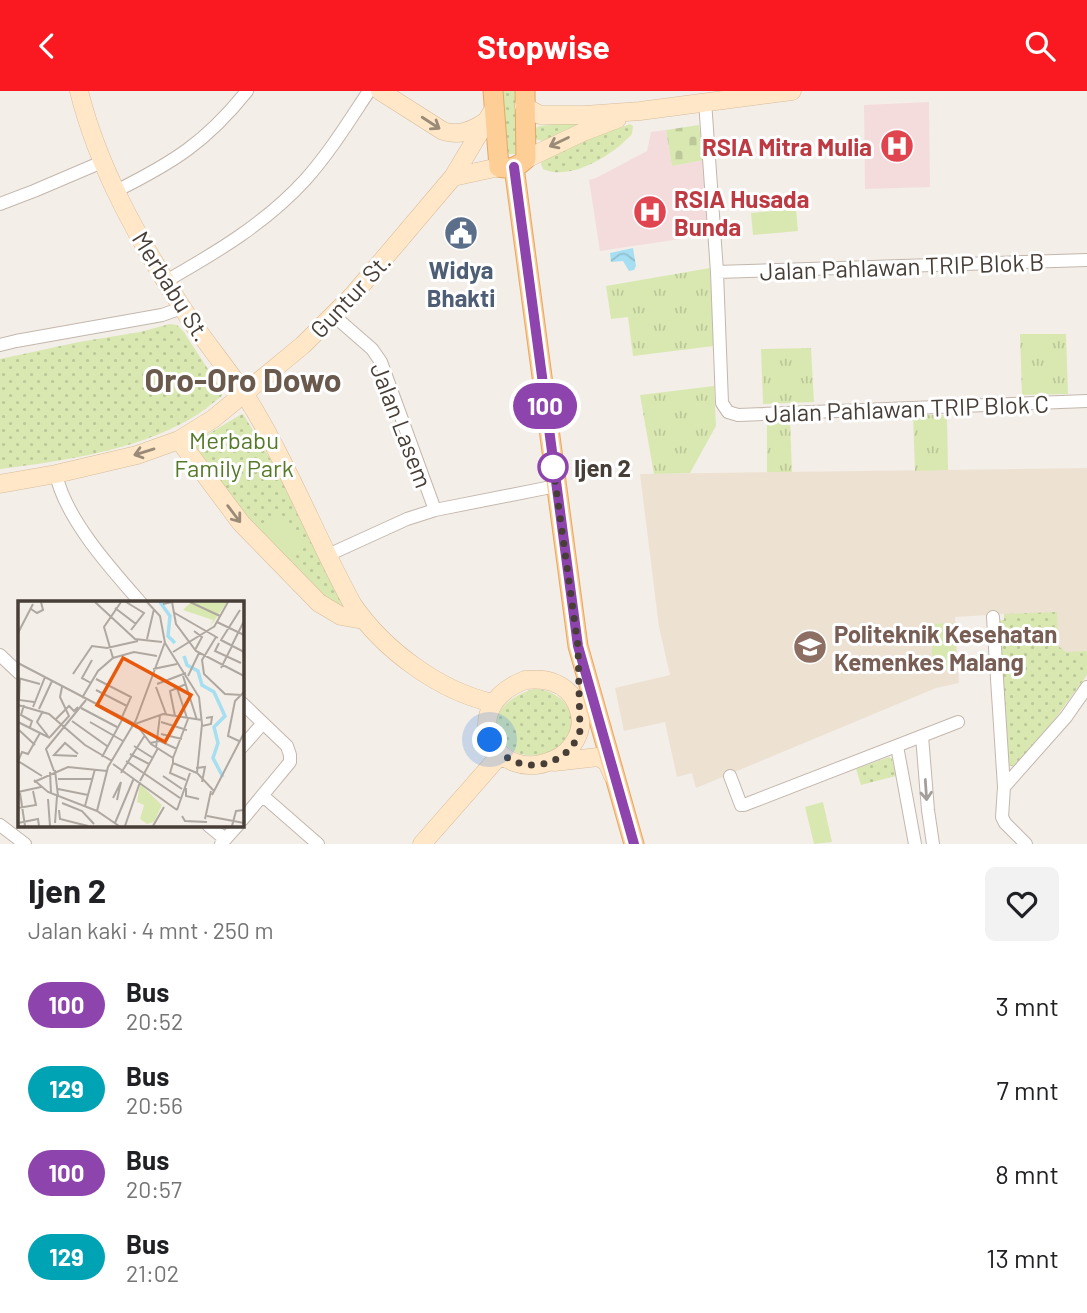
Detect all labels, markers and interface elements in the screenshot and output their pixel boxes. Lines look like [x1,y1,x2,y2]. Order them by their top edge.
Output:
icon: back [28,27,66,65]
text: Stopwise [477,27,610,65]
icon: search [1021,27,1059,65]
one-way arrow [420,116,440,130]
hospital icon: RSIA Mitra Mulia [878,127,916,165]
place label: RSIA Mitra Mulia [702,132,872,161]
one-way arrow [549,137,570,150]
place label: RSIA Husada Bunda [674,184,809,241]
hospital icon: RSIA Husada Bunda [631,193,669,231]
public building icon: Widya Bhakti [442,214,480,252]
street label: Merbabu St. [127,226,217,346]
street label: Guntur St. [304,247,396,343]
street label: Jalan Pahlawan TRIP Blok B [759,247,1045,285]
place label: Widya Bhakti [427,255,495,312]
street label: Jalan Lasem [365,358,439,492]
district label: Oro-Oro Dowo [144,360,342,398]
line badge: 100 [505,383,585,429]
street label: Jalan Pahlawan TRIP Blok C [764,389,1050,427]
text: 100 [527,391,563,420]
park label: Merbabu Family Park [174,425,294,482]
one-way arrow [133,447,155,460]
marker: Ijen 2 [538,452,568,482]
place label: Ijen 2 [574,453,631,482]
one-way arrow [227,504,241,523]
inset map [18,601,243,827]
place label: Politeknik Kesehatan Kemenkes Malang [834,619,1057,676]
school or university icon: Politeknik Kesehatan Kemenkes Malang [791,628,829,666]
your location [472,722,507,757]
one-way arrow [920,778,933,801]
button: heart [985,867,1059,941]
text: Ijen 2 [28,870,106,910]
text: Jalan kaki · 4 mnt · 250 m [28,916,273,944]
text: Bus [126,976,169,1007]
text: 100 [49,990,84,1019]
text: 3 mnt [995,990,1059,1021]
text: 20:52 [126,1007,183,1035]
text: Bus [126,1060,169,1091]
text: 129 [49,1074,84,1103]
text: 7 mnt [997,1074,1059,1105]
text: 20:56 [126,1091,183,1119]
text: Bus [126,1144,169,1175]
text: 100 [49,1158,84,1187]
text: 8 mnt [995,1158,1059,1189]
text: 20:57 [126,1175,182,1203]
text: Bus [126,1228,169,1259]
text: 129 [49,1242,84,1271]
text: 13 mnt [986,1242,1059,1273]
text: 21:02 [126,1259,179,1287]

